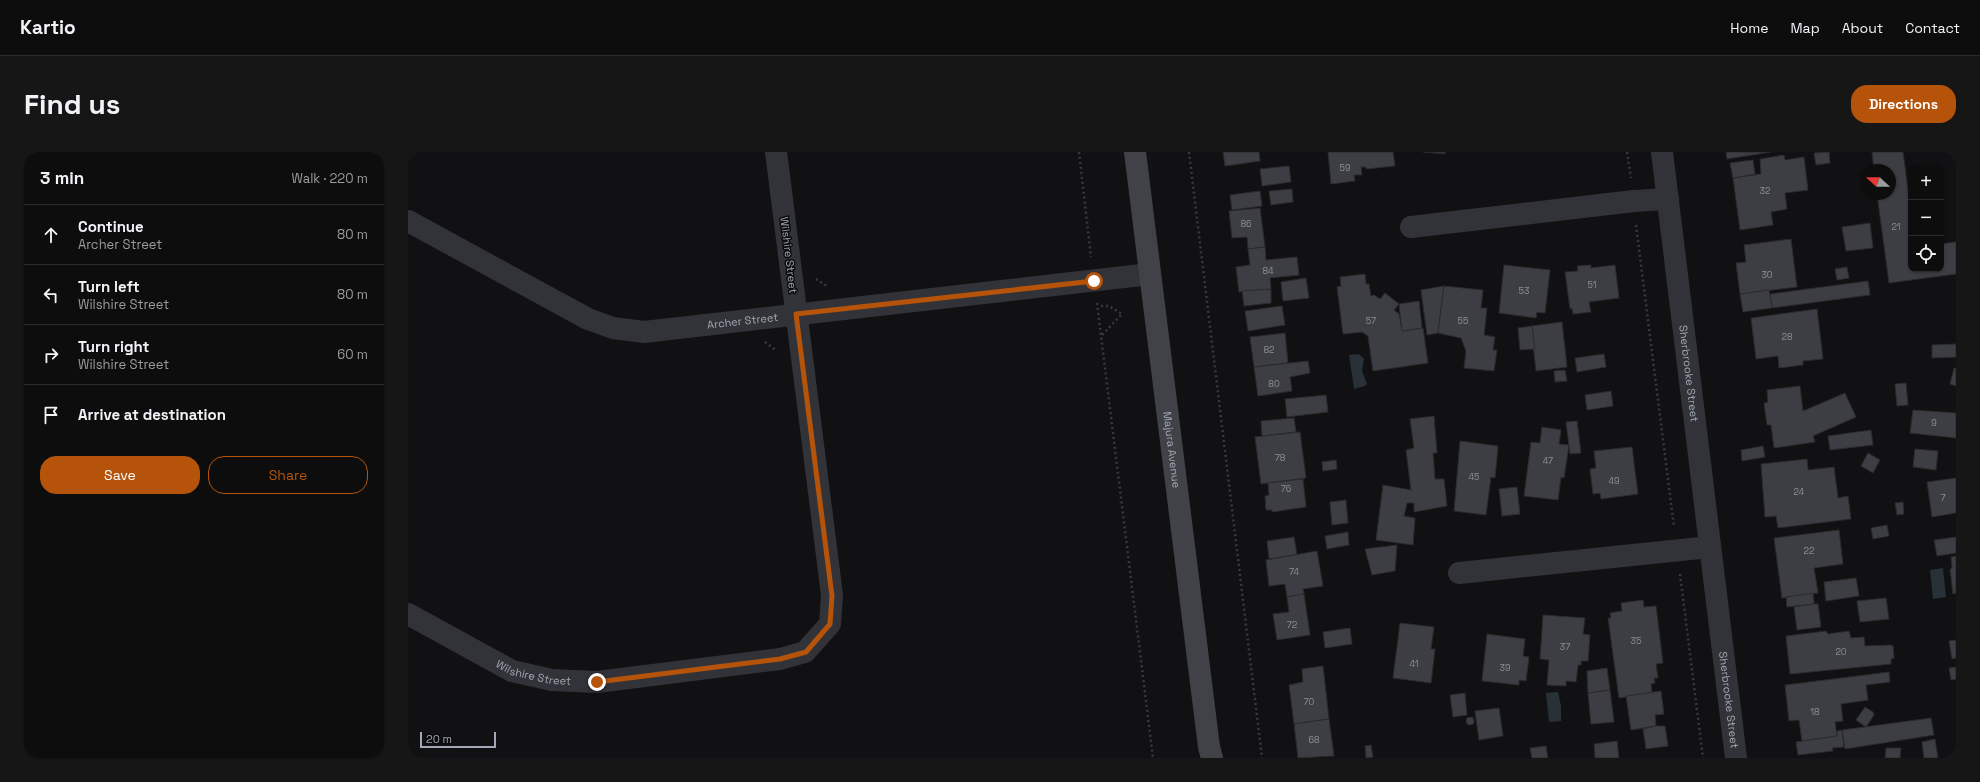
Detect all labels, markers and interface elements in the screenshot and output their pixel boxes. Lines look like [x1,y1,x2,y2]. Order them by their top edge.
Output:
text: Kartio [20,15,76,40]
text: Home [1730,19,1768,37]
text: Map [1790,19,1820,37]
text: About [1842,19,1883,37]
text: Contact [1905,19,1960,37]
button: Directions [1851,85,1956,123]
text: Find us [24,86,121,122]
house number: 59 [1340,162,1350,174]
north arrow [1860,164,1896,200]
map controls [1908,164,1944,272]
button: + [1908,164,1944,200]
text: 3 min [40,167,84,189]
text: Walk · 220 m [291,170,368,187]
house number: 32 [1760,185,1770,197]
button: − [1908,200,1944,236]
street label: Wilshire Street [777,216,801,294]
text: Continue [78,217,144,236]
house number: 86 [1240,218,1252,230]
house number: 21 [1891,221,1901,233]
icon: ahead [40,224,62,246]
text: 80 m [337,226,368,243]
text: Archer Street [78,236,162,253]
button: locate [1908,236,1944,272]
house number: 84 [1262,265,1274,277]
house number: 30 [1761,269,1773,281]
route start [1085,272,1103,290]
text: Turn left [78,277,140,296]
house number: 51 [1587,279,1597,291]
icon: left [40,284,62,306]
house number: 53 [1519,285,1529,297]
text: 80 m [337,286,368,303]
text: Wilshire Street [78,296,169,313]
street label: Archer Street [706,310,779,332]
house number: 57 [1366,315,1376,327]
house number: 55 [1458,315,1468,327]
street label: Sherbrooke Street [1676,324,1702,423]
house number: 28 [1781,331,1793,343]
text: Turn right [78,337,149,356]
icon: right [40,344,62,366]
house number: 82 [1263,344,1275,356]
text: 60 m [337,346,368,363]
text: Wilshire Street [78,356,169,373]
house number: 80 [1268,378,1280,390]
icon: arrive [40,404,62,426]
text: Arrive at destination [78,405,226,424]
street label: Majura Avenue [1160,411,1184,489]
house number: 9 [1931,417,1937,429]
house number: 78 [1275,452,1286,464]
house number: 47 [1543,455,1553,467]
button: Save [40,456,200,494]
button: Share [208,456,368,494]
house number: 45 [1468,471,1480,483]
house number: 49 [1608,475,1620,487]
house number: 76 [1281,483,1292,495]
house number: 24 [1794,486,1805,498]
house number: 7 [1940,492,1946,504]
house number: 22 [1804,545,1814,557]
house number: 74 [1289,566,1299,578]
house number: 72 [1287,619,1297,631]
house number: 35 [1631,635,1641,647]
house number: 37 [1560,641,1570,653]
house number: 20 [1835,646,1847,658]
street label: Sherbrooke Street [1716,651,1742,749]
street label: Wilshire Street [494,657,571,688]
house number: 41 [1409,658,1419,670]
house number: 39 [1500,662,1510,674]
route end [588,673,606,691]
house number: 70 [1304,696,1315,708]
house number: 18 [1810,706,1820,718]
scale bar [420,730,496,749]
text: 20 m [426,732,452,746]
house number: 68 [1308,734,1320,746]

